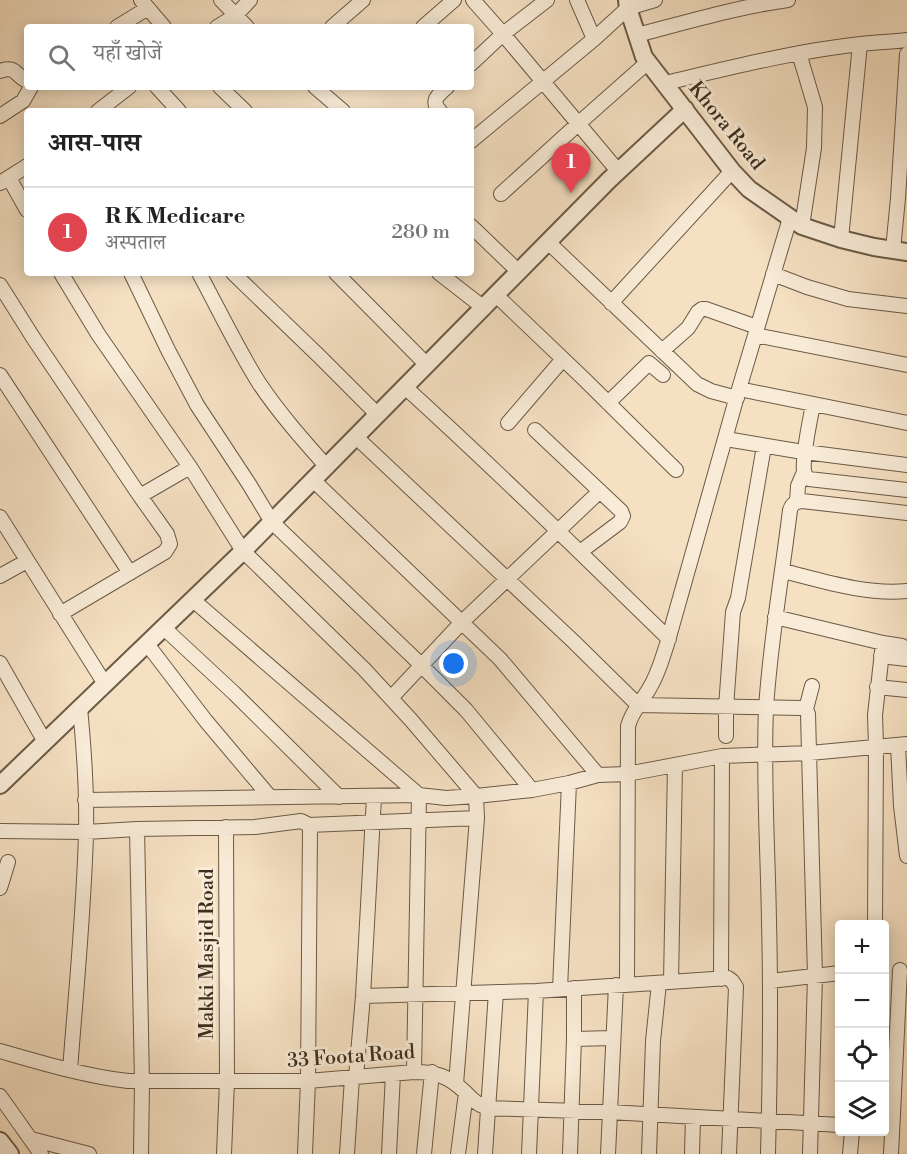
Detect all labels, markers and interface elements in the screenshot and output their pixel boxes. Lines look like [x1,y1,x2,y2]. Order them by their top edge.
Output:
search box [24,24,474,90]
text: यहाँ खोजें [93,40,162,67]
icon: search [45,41,78,74]
street label: Khora Road [683,77,770,176]
text: आस-पास [48,127,141,159]
pin: 1 [552,144,590,193]
text: R K Medicare [105,203,245,230]
text: 1 [63,220,72,245]
text: 280 m [391,220,450,245]
text: अस्पताल [105,231,166,256]
your location [439,649,468,678]
street label: Makki Masjid Road [195,868,220,1040]
map controls [835,920,889,1136]
button: + [835,920,889,974]
button: − [835,974,889,1028]
button: locate [835,1028,889,1082]
street label: 33 Foota Road [286,1040,416,1074]
button: layers [835,1082,889,1136]

